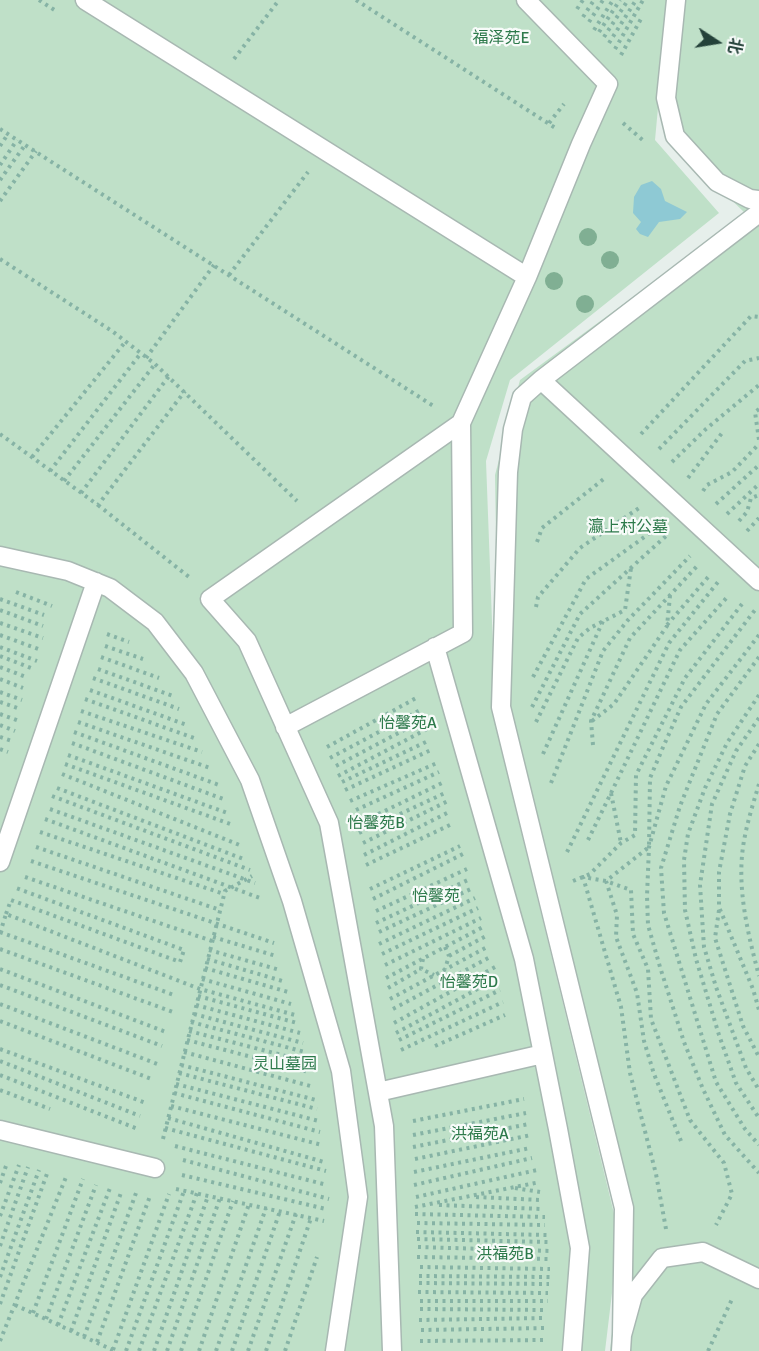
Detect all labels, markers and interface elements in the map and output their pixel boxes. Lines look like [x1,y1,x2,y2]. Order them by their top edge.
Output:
north arrow [687,12,747,72]
park label: 福泽苑E [472,29,530,49]
text: 北 [723,36,746,56]
park label: 瀛上村公墓 [588,518,668,538]
park label: 怡馨苑A [379,714,437,734]
park label: 怡馨苑B [347,814,405,834]
park label: 怡馨苑 [412,887,460,907]
park label: 怡馨苑D [440,973,498,993]
park label: 灵山墓园 [253,1055,317,1075]
park label: 洪福苑A [451,1125,509,1145]
park label: 洪福苑B [476,1245,534,1265]

